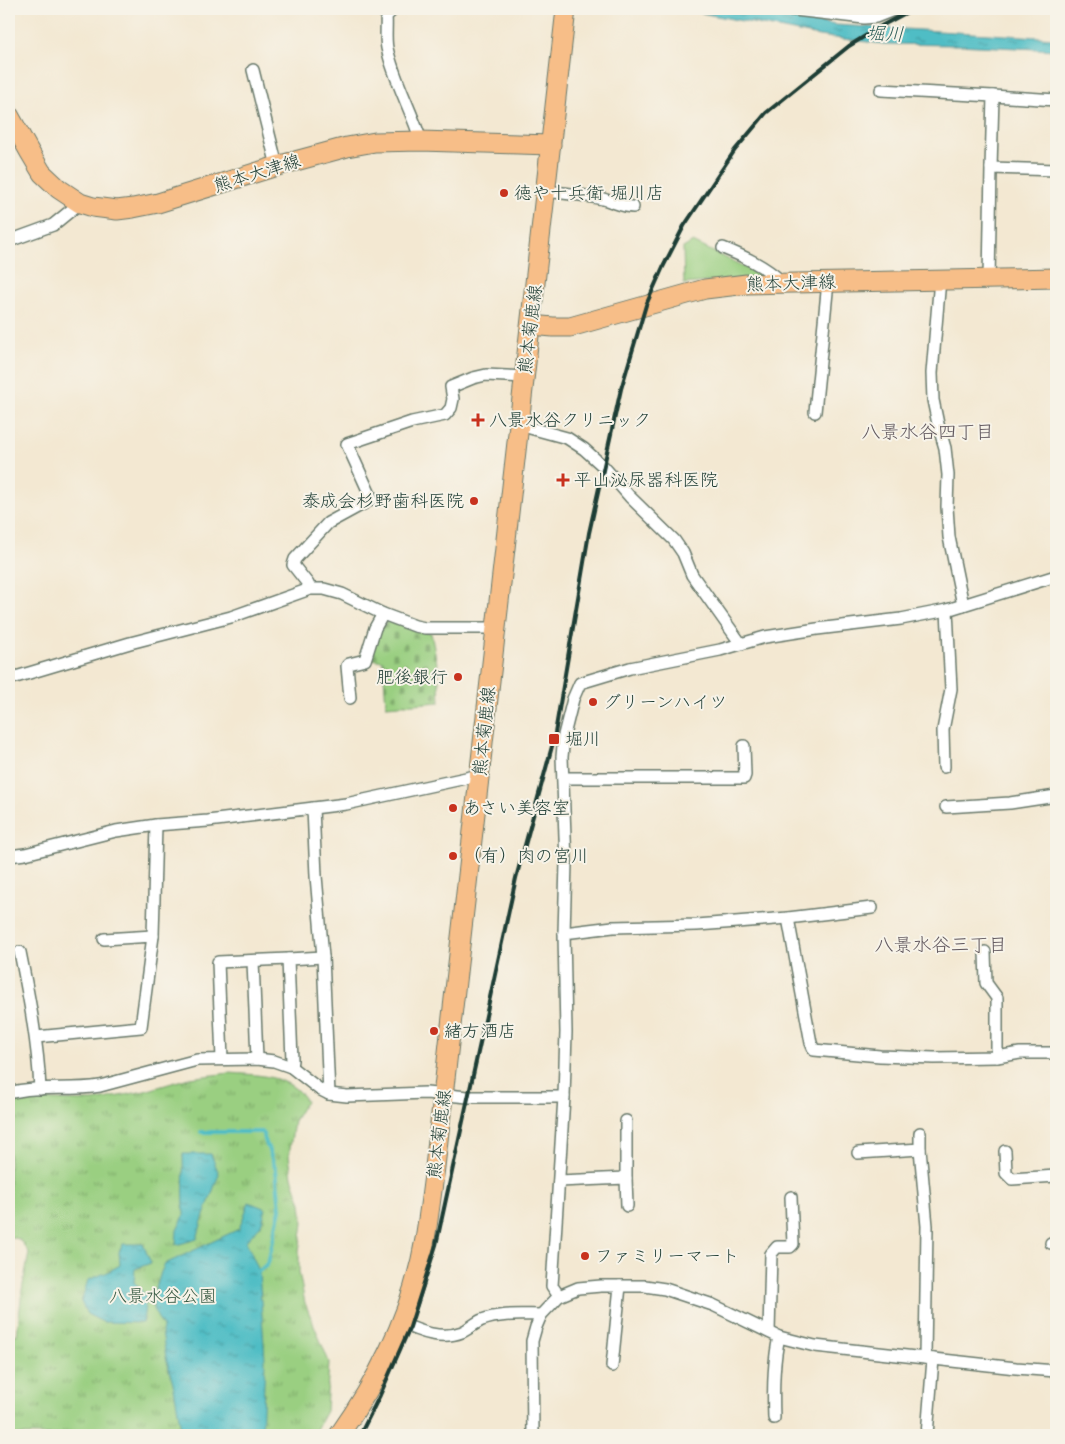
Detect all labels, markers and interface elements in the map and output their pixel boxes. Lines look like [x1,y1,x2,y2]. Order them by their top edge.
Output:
water label: 堀川 [866,22,904,46]
street label: 熊本大津線 [211,150,303,197]
place label: 徳や十兵衛 堀川店 [514,183,664,204]
marker: 徳や十兵衛 堀川店 [498,187,510,199]
street label: 熊本大津線 [746,271,836,296]
street label: 熊本菊鹿線 [515,283,546,375]
place label: 八景水谷クリニック [489,410,651,431]
marker: 八景水谷クリニック [471,413,485,427]
district label: 八景水谷四丁目 [861,421,995,443]
place label: 平山泌尿器科医院 [574,470,718,491]
marker: 平山泌尿器科医院 [556,473,570,487]
place label: 泰成会杉野歯科医院 [302,491,464,512]
marker: 泰成会杉野歯科医院 [468,495,480,507]
place label: 肥後銀行 [376,667,448,688]
marker: 肥後銀行 [452,671,464,683]
street label: 熊本菊鹿線 [469,685,500,777]
place label: グリーンハイツ [603,692,727,713]
marker: グリーンハイツ [587,696,599,708]
place label: 堀川 [565,729,601,750]
marker: 堀川 [547,732,561,746]
place label: あさい美容室 [463,798,570,819]
marker: あさい美容室 [447,802,459,814]
place label: （有）肉の宮川 [463,846,589,867]
marker: （有）肉の宮川 [447,850,459,862]
district label: 八景水谷三丁目 [874,934,1008,956]
place label: 緒方酒店 [444,1021,516,1042]
marker: 緒方酒店 [428,1025,440,1037]
street label: 熊本菊鹿線 [424,1088,455,1180]
place label: ファミリーマート [595,1246,739,1267]
marker: ファミリーマート [579,1250,591,1262]
park label: 八景水谷公園 [109,1286,217,1307]

